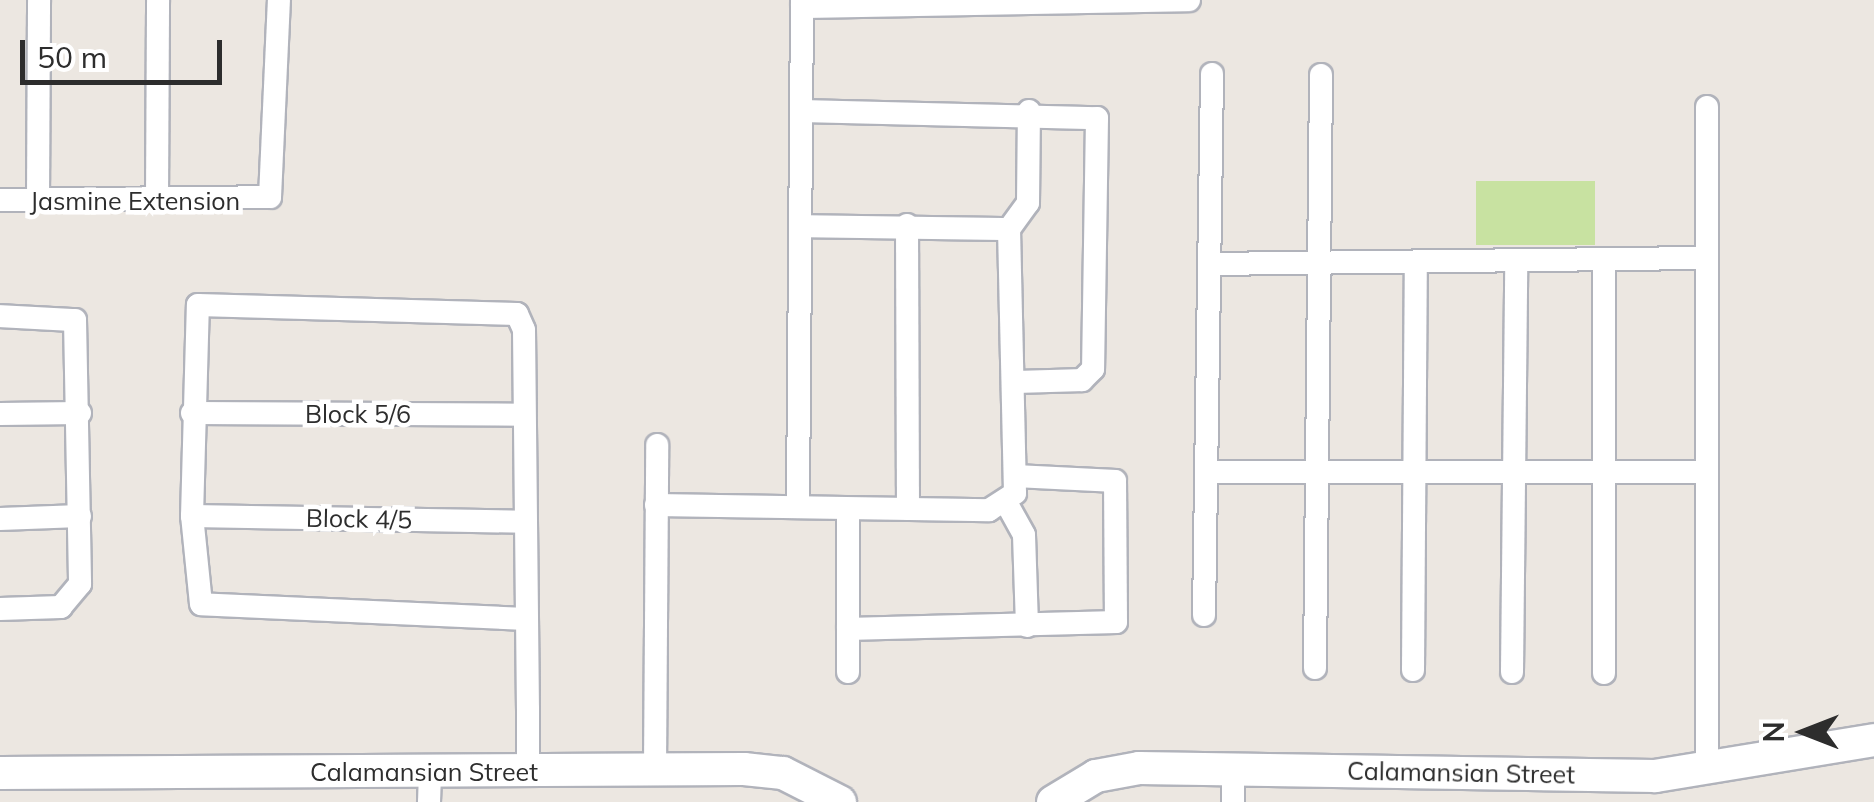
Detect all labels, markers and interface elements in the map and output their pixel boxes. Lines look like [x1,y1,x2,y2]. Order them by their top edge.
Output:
scale bar [25,20,228,82]
text: 50 m [37,38,107,76]
street label: Jasmine Extension [30,186,240,216]
street label: Block 5/6 [305,399,411,429]
street label: Block 4/5 [306,503,412,535]
north arrow [1754,682,1854,782]
text: N [1756,721,1791,743]
street label: Calamansian Street [1347,756,1575,790]
street label: Calamansian Street [310,757,538,787]

